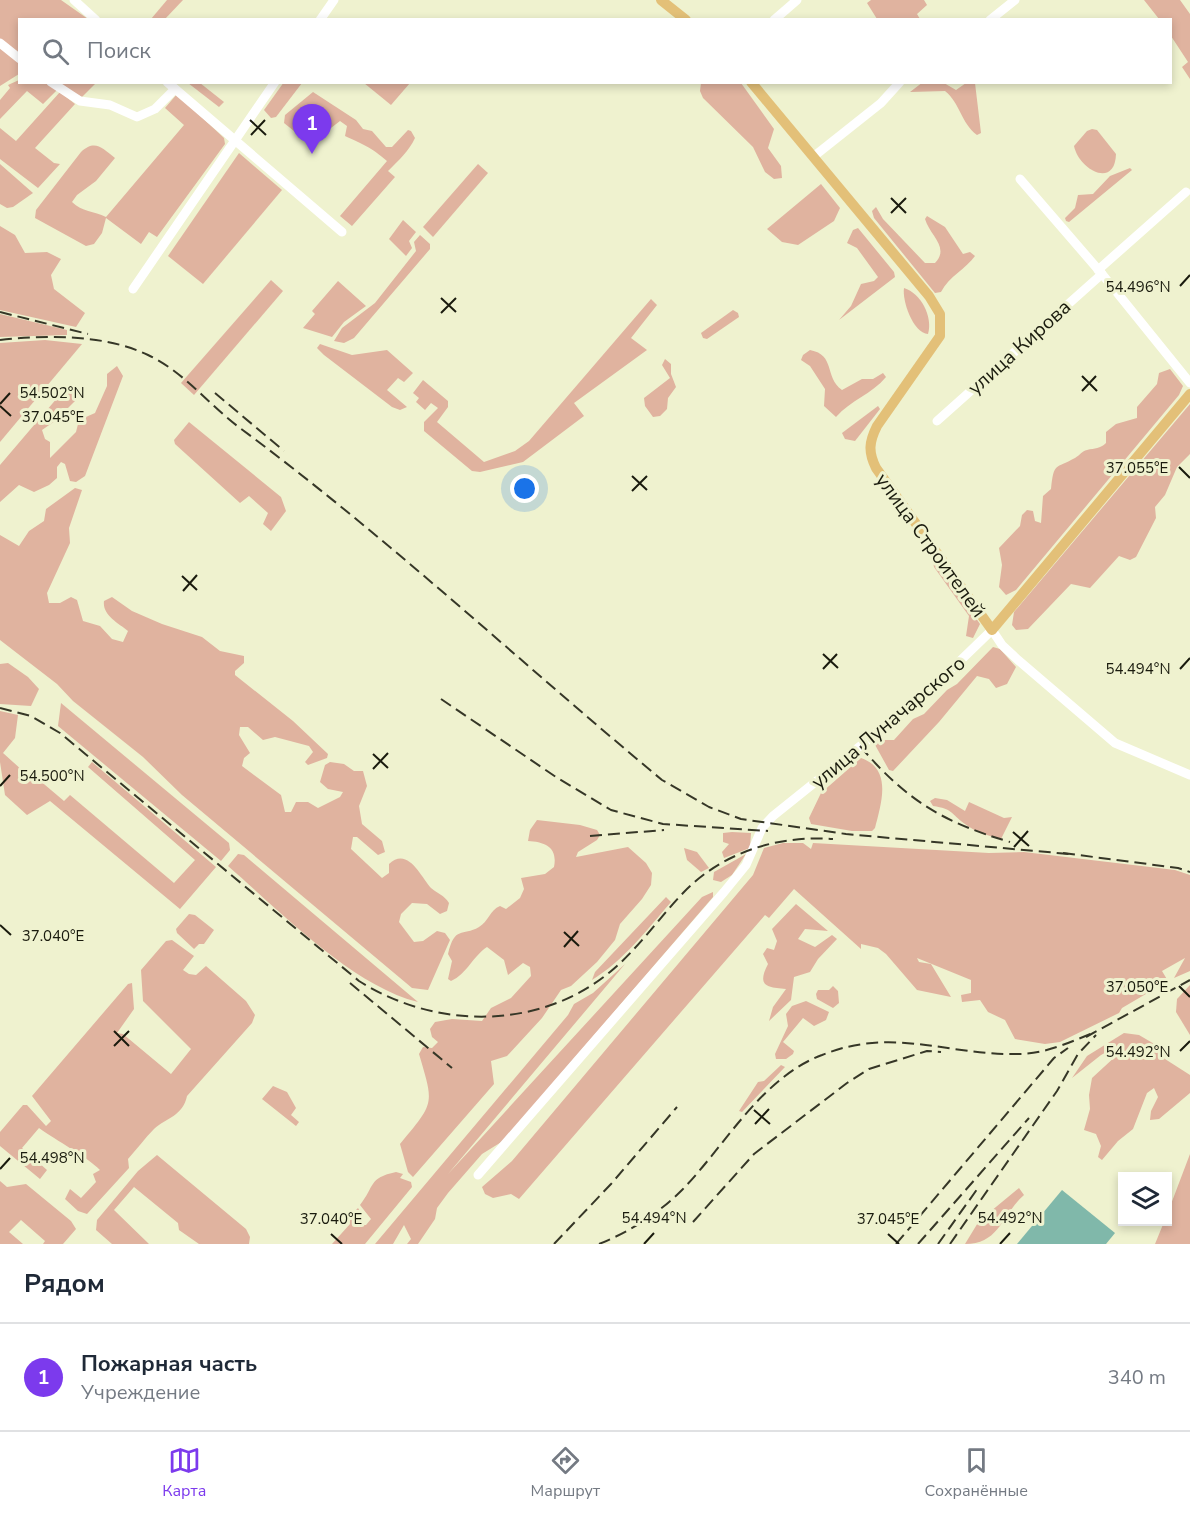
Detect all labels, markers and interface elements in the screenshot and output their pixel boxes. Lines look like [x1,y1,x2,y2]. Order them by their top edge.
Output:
search box [18,18,1172,84]
icon: search [39,35,72,68]
text: Поиск [87,36,151,66]
pin: 1 [292,104,332,154]
text: 54.496°N [1105,277,1171,297]
street label: улица Кирова [962,294,1077,401]
text: 54.502°N [19,383,85,403]
text: 37.045°E [22,407,84,427]
text: 37.055°E [1106,458,1168,478]
street label: улица Строителей [869,468,992,623]
your location [510,474,539,503]
street label: улица Луначарского [805,650,971,795]
text: 54.494°N [1105,659,1171,679]
text: 54.500°N [19,766,85,786]
text: 37.040°E [22,926,84,946]
text: 37.050°E [1106,977,1168,997]
text: 54.492°N [1105,1042,1171,1062]
text: 54.498°N [19,1148,85,1168]
map controls [1118,1172,1172,1226]
button: layers [1118,1172,1172,1226]
text: 54.494°N [621,1208,687,1228]
text: 54.492°N [977,1208,1043,1228]
text: 37.040°E [300,1209,362,1229]
text: 37.045°E [857,1209,919,1229]
text: Рядом [24,1266,105,1301]
text: Пожарная часть [81,1349,257,1379]
text: 1 [38,1364,50,1391]
text: 340 m [1108,1364,1166,1391]
text: Учреждение [81,1379,200,1406]
tab: Карта [162,1444,206,1502]
tab: Маршрут [531,1444,600,1502]
tab: Сохранённые [924,1444,1028,1502]

